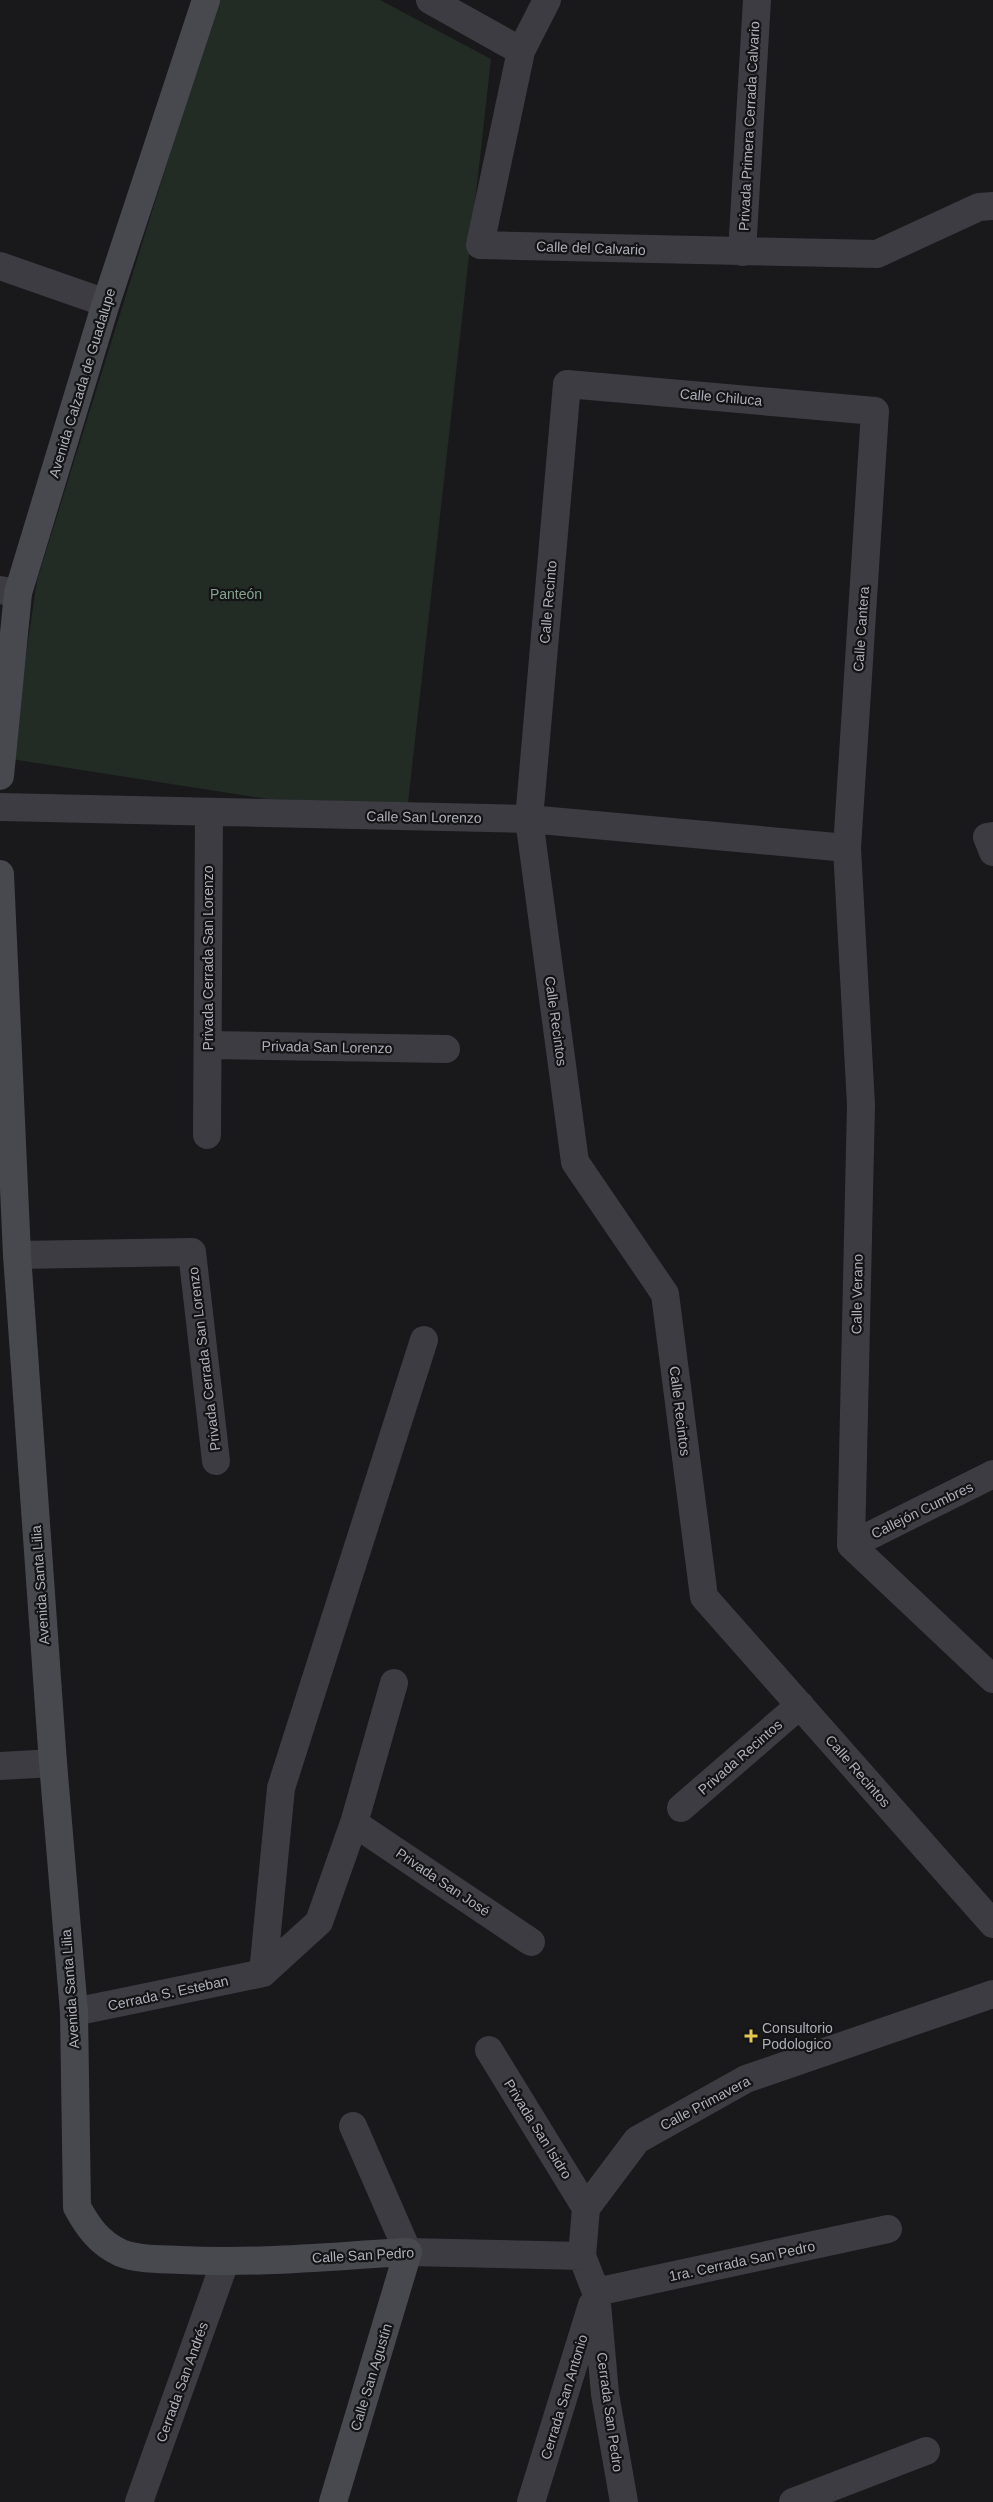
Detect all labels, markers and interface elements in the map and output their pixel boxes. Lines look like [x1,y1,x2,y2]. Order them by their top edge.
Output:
street label: Privada Primera Cerrada Calvario [736,20,762,231]
street label: Calle del Calvario [536,238,646,258]
street label: Avenida Calzada de Guadalupe [45,286,119,480]
street label: Calle Chiluca [679,385,763,409]
street label: Calle Recinto [536,560,560,644]
park label: Panteón [210,586,262,602]
street label: Calle Cantera [850,586,872,672]
street label: Calle San Lorenzo [366,808,482,826]
street label: Privada Cerrada San Lorenzo [200,865,216,1051]
street label: Calle Recintos [542,975,570,1067]
street label: Privada San Lorenzo [261,1038,393,1056]
street label: Calle Verano [848,1254,866,1334]
street label: Privada Cerrada San Lorenzo [185,1266,223,1452]
street label: Calle Recintos [667,1365,693,1457]
street label: Callejón Cumbres [868,1478,976,1542]
street label: Avenida Santa Lilia [28,1525,52,1645]
street label: Privada Recintos [695,1716,785,1798]
street label: Calle Recintos [822,1732,894,1810]
street label: Privada San José [393,1845,493,1919]
street label: Avenida Santa Lilia [58,1929,82,2049]
street label: Cerrada S. Esteban [106,1972,230,2014]
place label: Consultorio Podologico [762,2020,833,2052]
marker: Consultorio Podologico [744,2029,758,2043]
street label: Calle Primavera [657,2072,753,2133]
street label: Privada San Isidro [501,2076,575,2182]
street label: 1ra. Cerrada San Pedro [668,2238,817,2284]
street label: Calle San Pedro [312,2244,415,2266]
street label: Cerrada San Andrés [153,2320,211,2444]
street label: Calle San Agustín [347,2321,395,2433]
street label: Cerrada San Antonio [537,2332,591,2461]
street label: Cerrada San Pedro [594,2351,626,2473]

